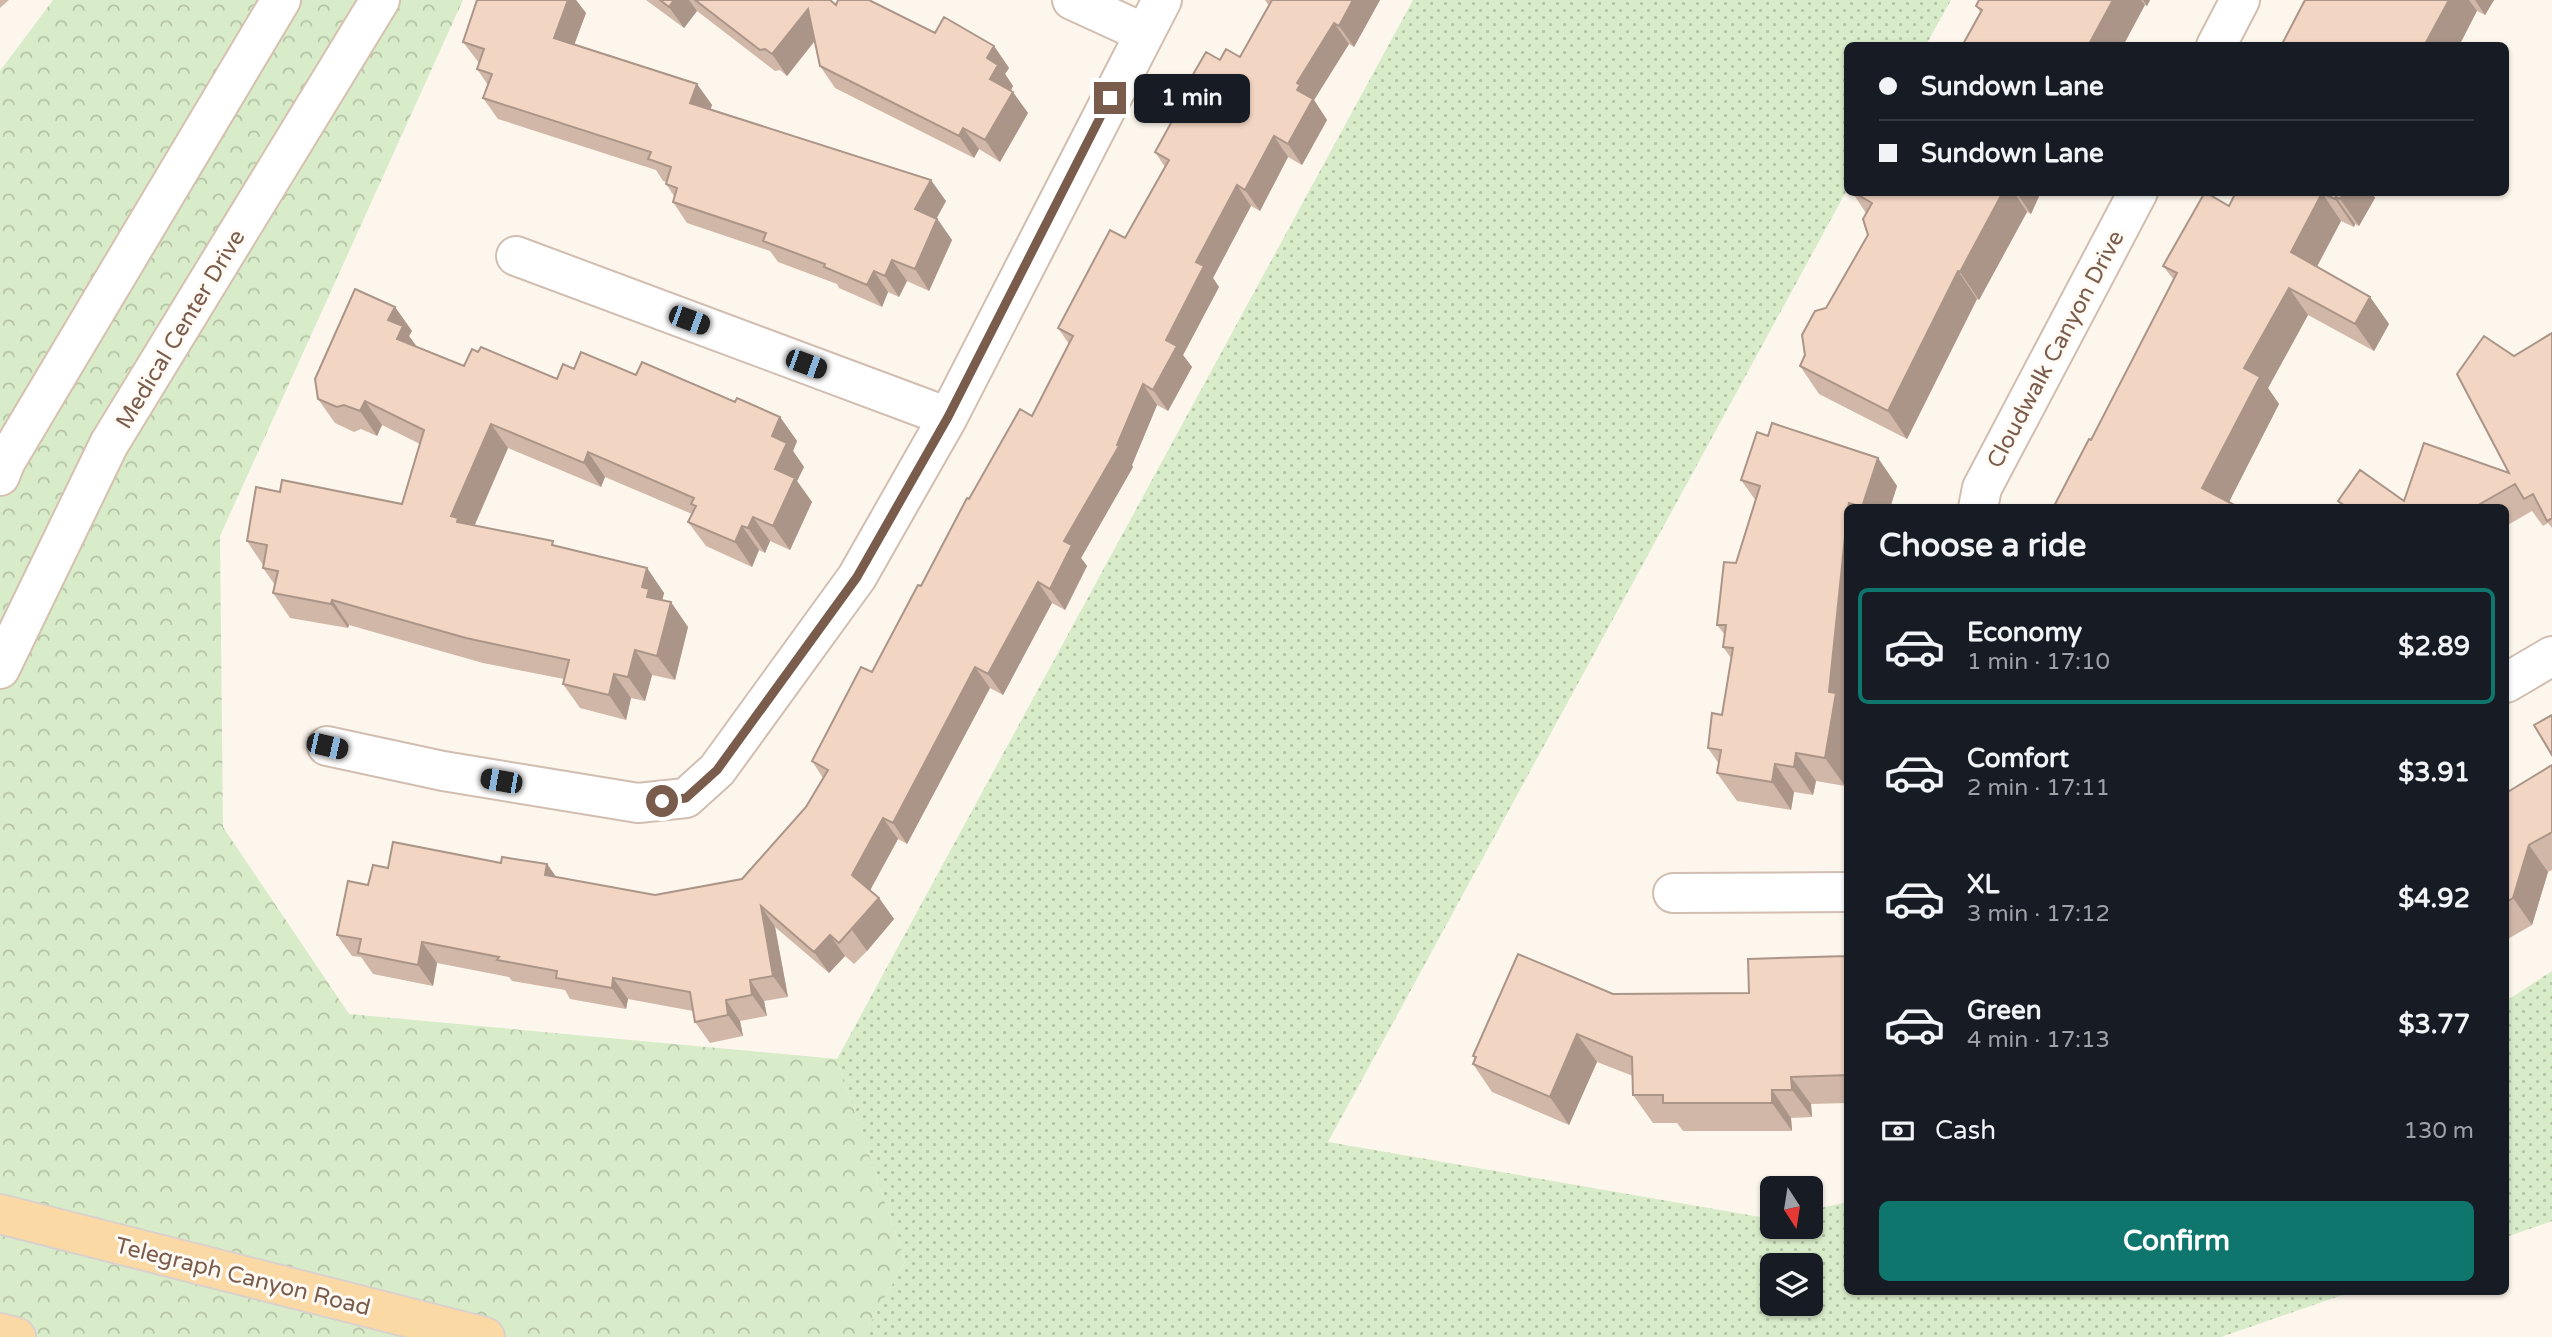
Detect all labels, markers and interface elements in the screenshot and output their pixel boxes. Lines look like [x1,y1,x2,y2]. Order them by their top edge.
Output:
text: Sundown Lane [1921,71,2104,102]
callout: 1 min [1134,74,1250,122]
route end [1094,82,1126,114]
text: 1 min [1161,84,1223,112]
text: Sundown Lane [1921,138,2104,169]
street label: Medical Center Drive [110,225,251,434]
street label: Cloudwalk Canyon Drive [1981,226,2130,473]
car [666,303,713,337]
car [783,347,830,381]
text: Choose a ride [1879,527,2086,565]
icon: car [1883,615,1946,678]
text: Economy [1967,617,2082,648]
text: $2.89 [2398,631,2470,662]
text: 1 min · 17:10 [1967,648,2110,676]
car [305,731,350,761]
icon: car [1883,741,1946,804]
text: Comfort [1967,743,2069,774]
text: $3.91 [2398,757,2470,788]
car [479,767,524,795]
text: 2 min · 17:11 [1967,774,2110,802]
route start [646,785,678,817]
icon: car [1883,867,1946,930]
text: XL [1967,869,1999,900]
text: $4.92 [2398,883,2470,914]
text: 3 min · 17:12 [1967,900,2110,928]
icon: car [1883,993,1946,1056]
text: Green [1967,995,2042,1026]
text: $3.77 [2398,1009,2470,1040]
text: 4 min · 17:13 [1967,1026,2110,1054]
icon: cash [1879,1112,1917,1150]
text: Cash [1935,1115,1996,1146]
text: 130 m [2404,1117,2474,1145]
north arrow [1760,1176,1824,1239]
map controls [1760,1176,1823,1316]
button: Confirm [1879,1201,2474,1281]
street label: Telegraph Canyon Road [112,1232,373,1322]
button: layers [1760,1253,1823,1316]

